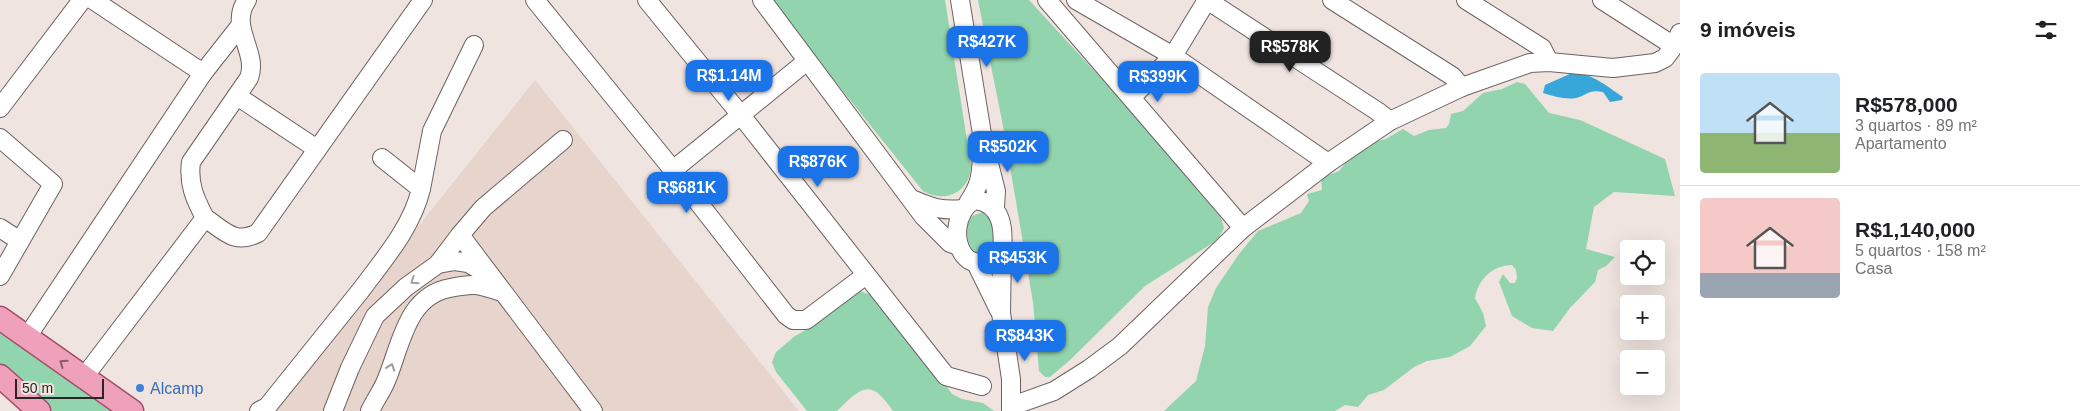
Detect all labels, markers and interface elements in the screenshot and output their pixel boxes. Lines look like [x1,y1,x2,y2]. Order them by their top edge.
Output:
icon: filters [2032,16,2060,44]
text: 9 imóveis [1700,18,1796,41]
pin: R$427K [946,26,1028,68]
pin: R$578K [1249,30,1331,73]
text: R$427K [958,33,1016,50]
text: R$578K [1261,38,1319,55]
pin: R$1.14M [683,59,775,102]
pin: R$399K [1117,61,1199,103]
text: R$1.14M [697,67,761,84]
text: R$399K [1129,68,1187,85]
icon: home [1740,93,1800,153]
text: R$578,000 [1855,93,1958,116]
text: 3 quartos · 89 m² [1855,117,1977,134]
pin: R$502K [967,130,1049,173]
text: Apartamento [1855,135,1947,152]
text: R$502K [979,138,1037,155]
pin: R$876K [777,146,859,188]
text: R$876K [789,153,847,170]
pin: R$681K [646,172,728,214]
text: R$681K [658,179,716,196]
icon: home [1740,218,1800,278]
text: R$1,140,000 [1855,218,1975,241]
map controls [1620,240,1665,395]
button: locate [1620,240,1665,285]
pin: R$453K [977,242,1059,284]
text: 5 quartos · 158 m² [1855,242,1986,259]
text: R$453K [989,249,1047,266]
text: Casa [1855,260,1892,277]
one-way arrow [410,275,420,284]
button: + [1620,295,1665,340]
pin: R$843K [984,320,1066,362]
text: R$843K [996,327,1054,344]
button: − [1620,350,1665,395]
one-way arrow [60,360,69,369]
one-way arrow [385,363,395,372]
scale bar [15,376,104,399]
text: 50 m [22,380,53,396]
place label: Alcamp [150,380,203,397]
marker: Alcamp [134,382,146,394]

